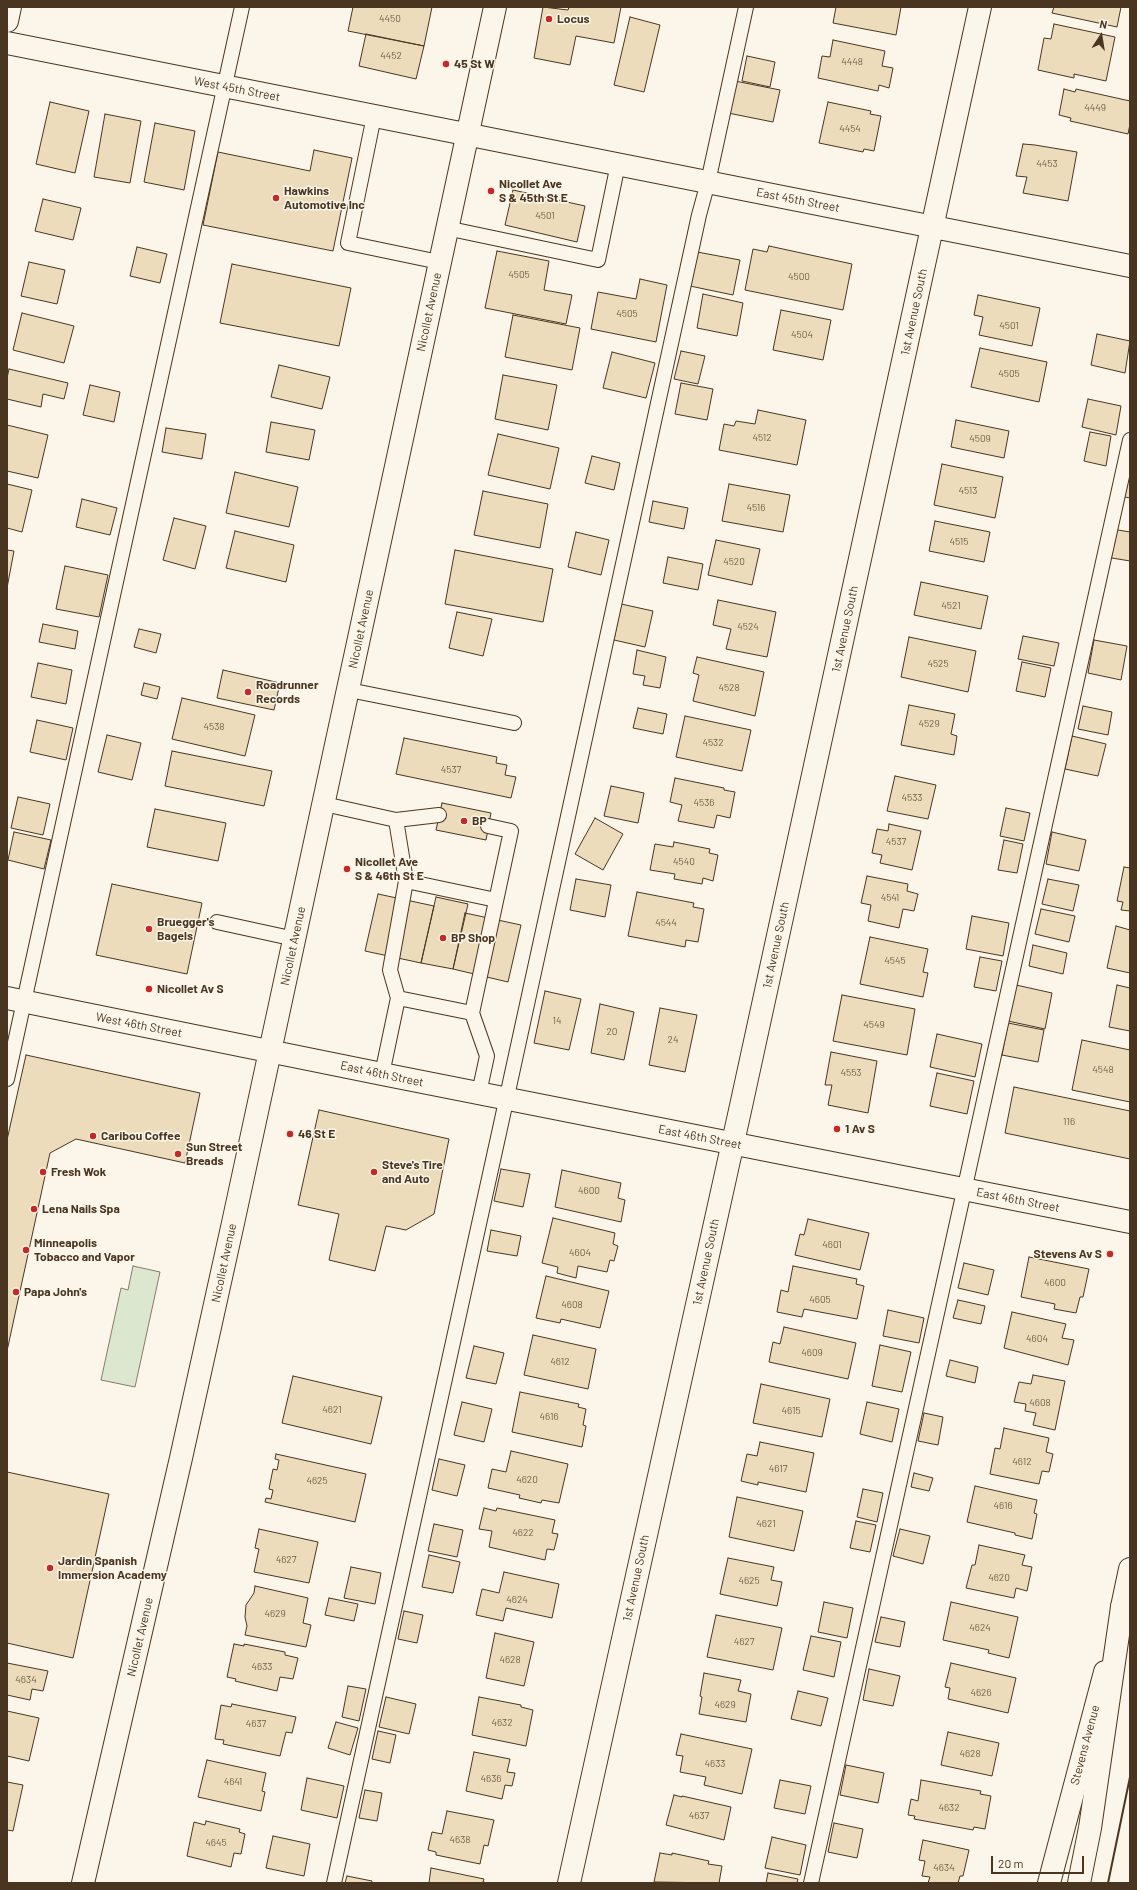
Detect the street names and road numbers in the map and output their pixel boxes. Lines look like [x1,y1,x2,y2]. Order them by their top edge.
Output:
street label: West 45th Street [193,74,281,104]
street label: East 45th Street [755,185,841,215]
street label: 1st Avenue South [898,267,930,357]
street label: Nicollet Avenue [414,271,444,353]
street label: 1st Avenue South [829,584,861,674]
street label: Nicollet Avenue [346,588,376,670]
street label: 1st Avenue South [760,900,792,990]
street label: Nicollet Avenue [278,905,308,987]
street label: West 46th Street [95,1010,183,1040]
street label: East 46th Street [339,1058,425,1090]
street label: East 46th Street [657,1122,743,1152]
street label: East 46th Street [975,1185,1061,1215]
street label: 1st Avenue South [690,1217,722,1307]
street label: Nicollet Avenue [209,1222,239,1304]
street label: 1st Avenue South [620,1533,652,1623]
street label: Nicollet Avenue [124,1596,156,1678]
street label: Stevens Avenue [1067,1703,1103,1787]

